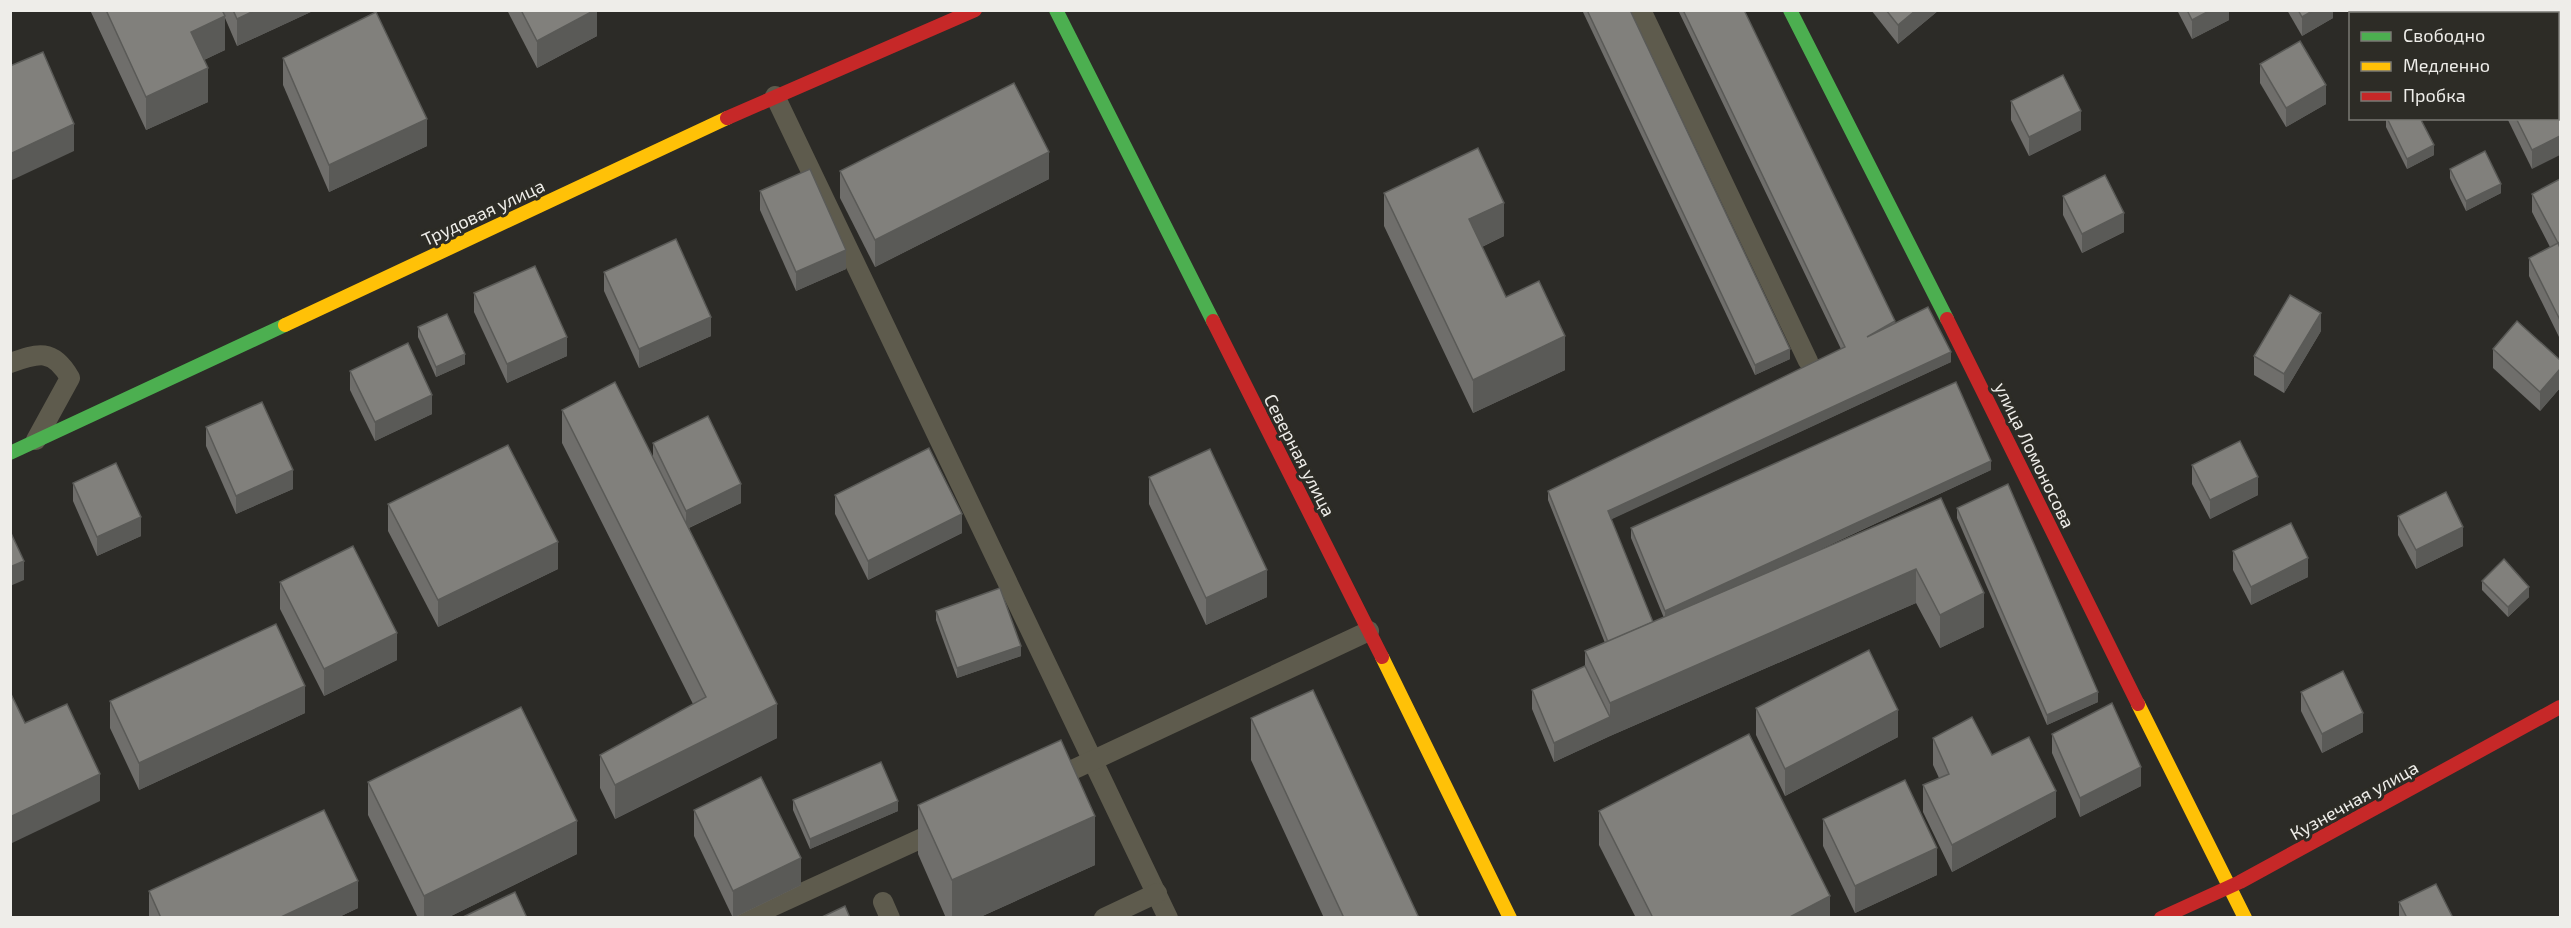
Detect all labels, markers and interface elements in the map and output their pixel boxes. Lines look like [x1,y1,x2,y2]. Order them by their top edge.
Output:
legend [2349,12,2559,120]
text: Свободно [2403,24,2485,46]
text: Медленно [2403,54,2490,76]
text: Пробка [2403,84,2466,106]
street label: Трудовая улица [418,174,548,250]
street label: улица Ломоносова [1990,378,2080,532]
street label: Северная улица [1260,390,1340,520]
street label: Кузнечная улица [2286,756,2422,844]

